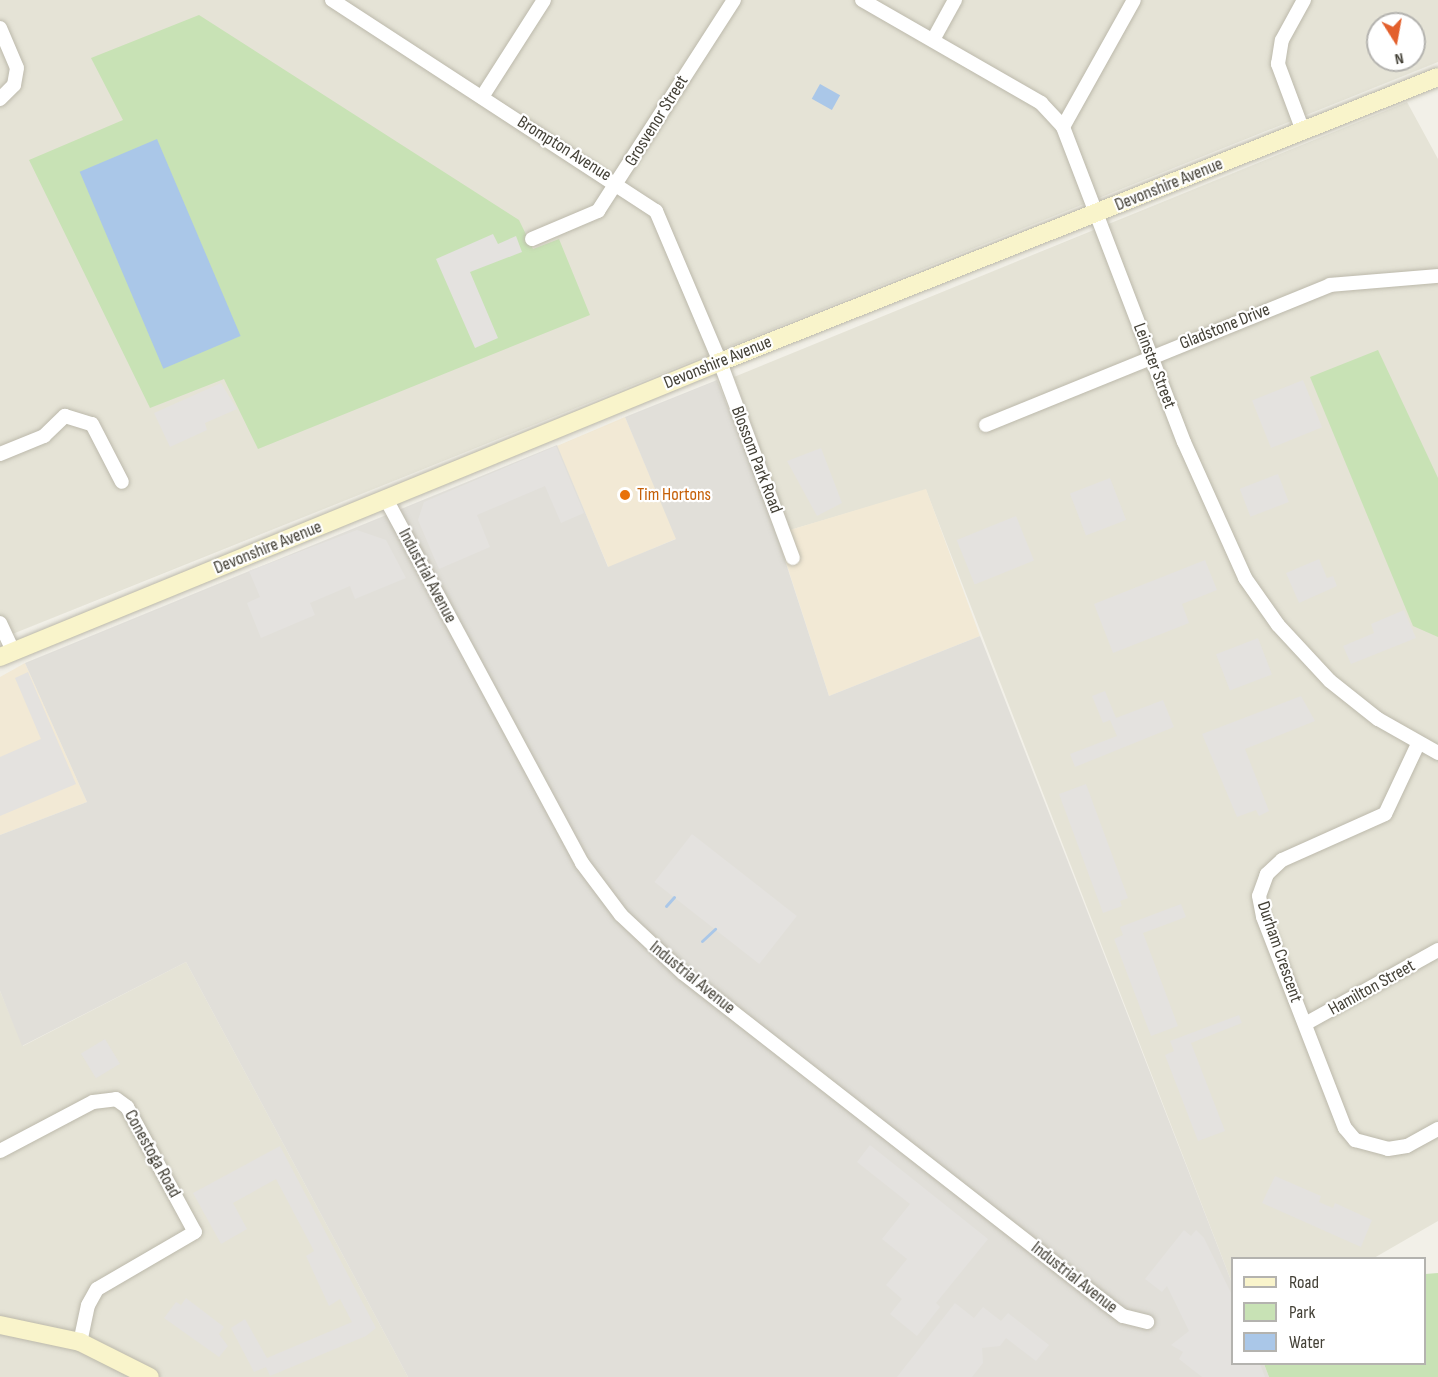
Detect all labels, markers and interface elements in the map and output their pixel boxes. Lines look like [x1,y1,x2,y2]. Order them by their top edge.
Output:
north arrow [1366,12,1426,72]
text: N [1393,48,1405,68]
street label: Grosvenor Street [621,72,693,170]
street label: Brompton Avenue [513,112,615,186]
street label: Devonshire Avenue [1112,154,1226,216]
street label: Gladstone Drive [1177,299,1273,355]
street label: Leinster Street [1128,320,1180,412]
street label: Devonshire Avenue [661,332,775,394]
street label: Blossom Park Road [726,404,786,516]
place label: Tim Hortons [637,484,711,506]
marker: Tim Hortons [618,488,632,502]
street label: Devonshire Avenue [211,517,325,579]
street label: Industrial Avenue [393,525,461,627]
street label: Durham Crescent [1252,899,1306,1005]
street label: Industrial Avenue [645,937,739,1019]
street label: Hamilton Street [1325,955,1419,1021]
street label: Conestoga Road [119,1106,185,1202]
street label: Industrial Avenue [1026,1237,1122,1319]
legend [1231,1257,1426,1365]
text: Road [1289,1272,1319,1293]
text: Park [1289,1302,1315,1323]
text: Water [1289,1332,1325,1353]

